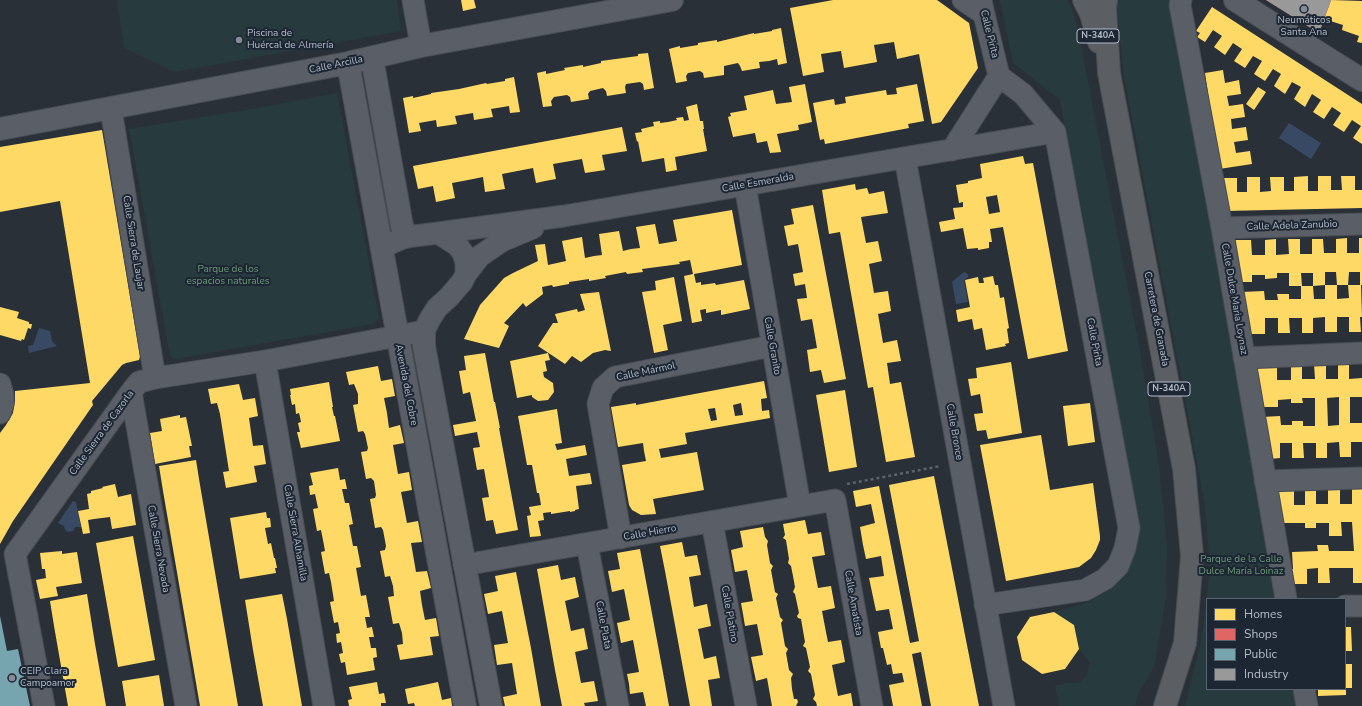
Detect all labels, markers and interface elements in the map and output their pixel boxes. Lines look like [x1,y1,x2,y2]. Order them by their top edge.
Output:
marker: Neumáticos Santa Ana [1299,4,1309,14]
street label: Calle Pirita [977,9,1001,59]
place label: Neumáticos Santa Ana [1278,15,1330,38]
place label: Piscina de Huércal de Almería [247,28,334,52]
road number: N-340A [1077,29,1119,43]
marker: Piscina de Huércal de Almería [234,35,244,45]
street label: Calle Arcilla [308,53,364,77]
street label: Calle Esmeralda [721,171,795,195]
street label: Calle Sierra de Laujar [120,195,146,291]
street label: Calle Adela Zanubio [1246,218,1338,234]
street label: Calle Dulce Maria Loynaz [1218,242,1250,356]
park label: Parque de los espacios naturales [186,264,270,288]
street label: Carretera de Granada [1141,271,1171,367]
street label: Calle Granito [761,316,783,376]
street label: Calle Pirita [1083,317,1105,367]
street label: Avenida del Cobre [392,343,420,427]
street label: Calle Mármol [615,360,677,384]
road number: N-340A [1148,382,1190,396]
street label: Calle Sierra de Cazorla [67,388,137,478]
street label: Calle Bronce [943,403,965,461]
street label: Calle Sierra Alhamilla [281,484,309,582]
street label: Calle Sierra Nevada [144,504,172,594]
street label: Calle Hierro [623,522,677,544]
park label: Parque de la Calle Dulce María Loinaz [1199,554,1283,578]
street label: Calle Amatista [841,569,865,637]
street label: Calle Platino [718,585,740,643]
legend [1206,598,1346,690]
street label: Calle Plata [592,600,614,650]
text: Homes [1244,606,1282,622]
text: Shops [1244,626,1278,642]
text: Public [1244,646,1277,662]
place label: CEIP Clara Campoamor [20,666,75,690]
text: Industry [1244,666,1288,682]
marker: CEIP Clara Campoamor [7,673,17,683]

